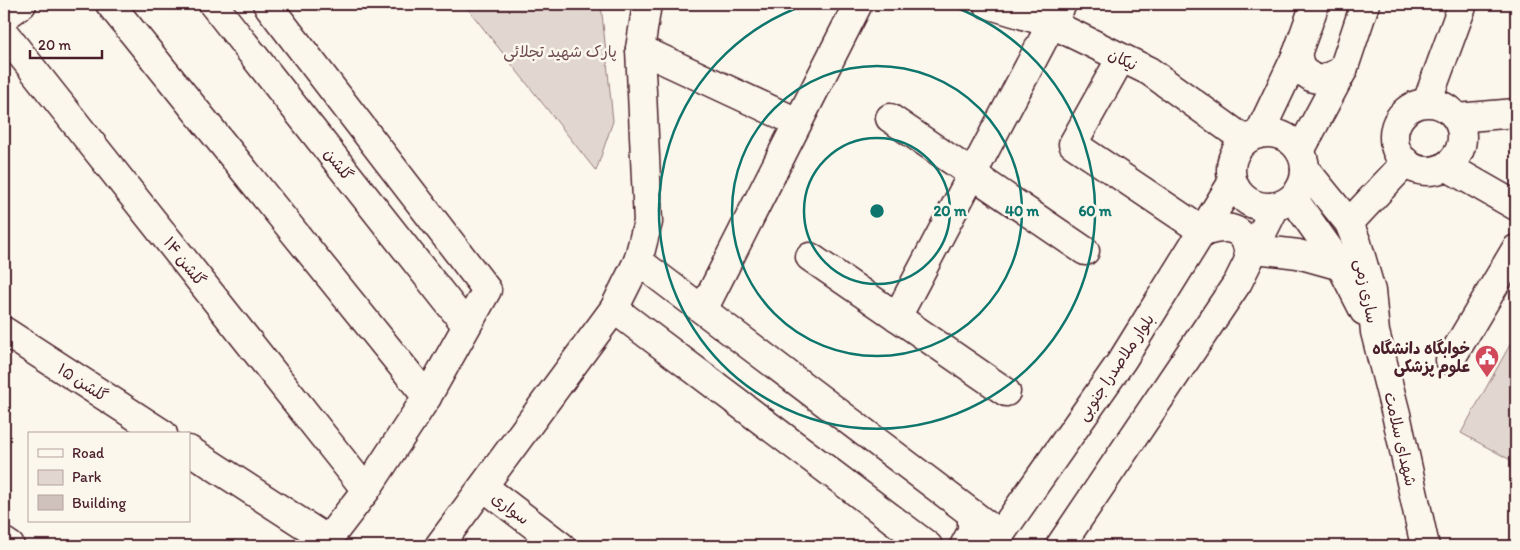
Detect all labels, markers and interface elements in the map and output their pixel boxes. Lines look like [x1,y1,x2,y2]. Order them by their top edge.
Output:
scale bar [30,28,102,60]
text: 20 m [38,36,72,54]
park label: پارک شهید تجلائی [503,42,617,62]
street label: نیکان [1105,44,1140,75]
street label: گلشن [320,144,357,184]
centre of rings [868,202,886,220]
text: 20 m [933,202,967,220]
text: 40 m [1005,202,1040,220]
text: 60 m [1078,202,1112,220]
street label: گلشن ۱۴ [160,233,210,290]
street label: ساری زمی [1350,257,1382,325]
street label: بلوار ملاصدرا جنوبی [1073,310,1159,425]
place label: خوابگاه دانشگاه علوم پزشکی [1372,339,1470,379]
public building icon: خوابگاه دانشگاه علوم پزشکی [1474,344,1500,378]
street label: گلشن ۱۵ [54,359,112,406]
street label: شهدای سلامت [1380,390,1421,488]
legend [28,432,190,522]
text: Road [72,444,105,462]
text: Park [72,468,102,486]
street label: سواری [488,488,533,529]
text: Building [72,494,126,512]

